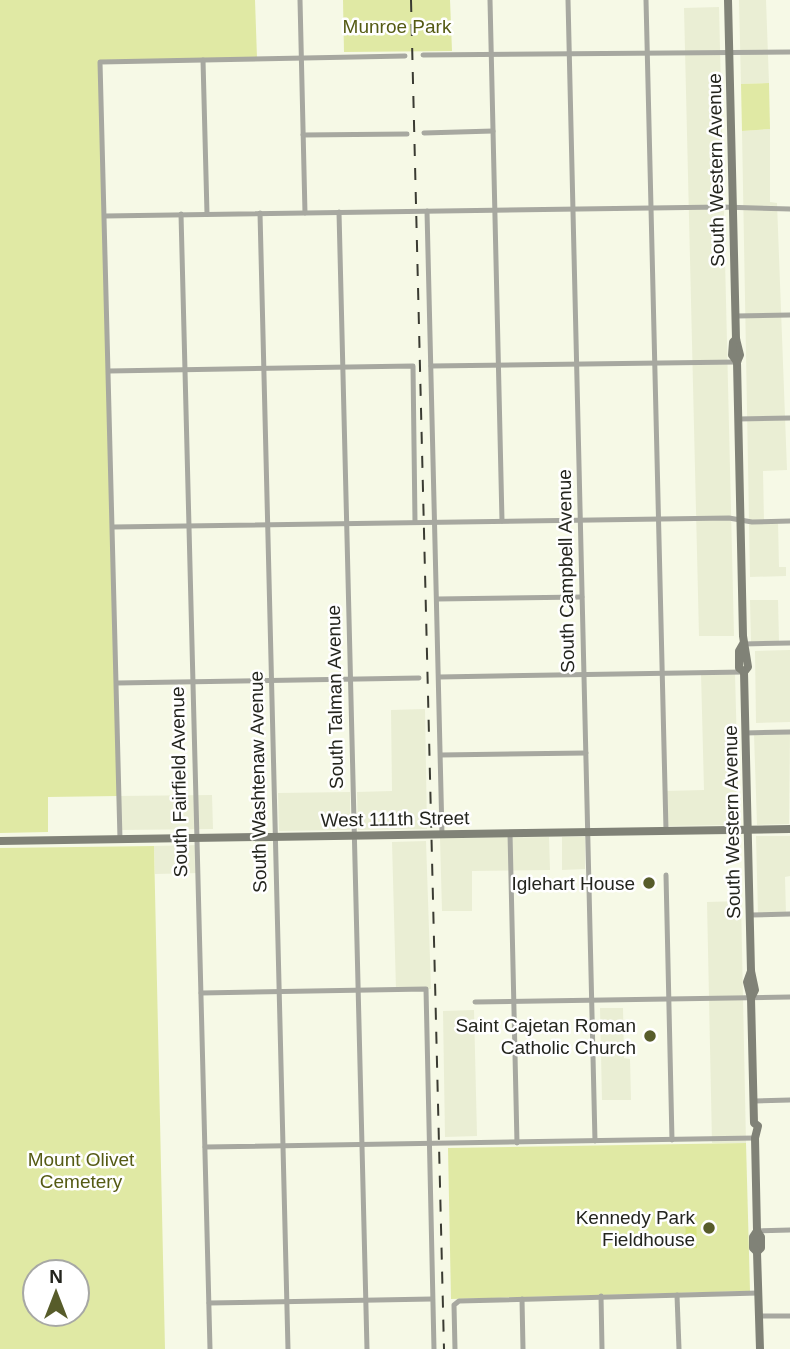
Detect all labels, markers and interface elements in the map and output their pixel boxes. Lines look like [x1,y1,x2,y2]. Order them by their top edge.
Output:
park label: Munroe Park [343,16,452,37]
street label: South Western Avenue [704,73,728,267]
street label: South Campbell Avenue [554,469,578,673]
street label: South Talman Avenue [323,605,347,789]
street label: South Washtenaw Avenue [246,671,270,893]
street label: South Fairfield Avenue [167,686,191,878]
street label: South Western Avenue [720,725,744,919]
street label: West 111th Street [320,807,470,831]
place label: Iglehart House [511,873,635,894]
marker: Iglehart House [641,875,657,891]
place label: Saint Cajetan Roman Catholic Church [455,1015,636,1058]
marker: Saint Cajetan Roman Catholic Church [642,1028,658,1044]
park label: Mount Olivet Cemetery [28,1149,135,1192]
place label: Kennedy Park Fieldhouse [576,1207,695,1250]
marker: Kennedy Park Fieldhouse [701,1220,717,1236]
north arrow [21,1258,91,1328]
text: N [49,1266,63,1287]

